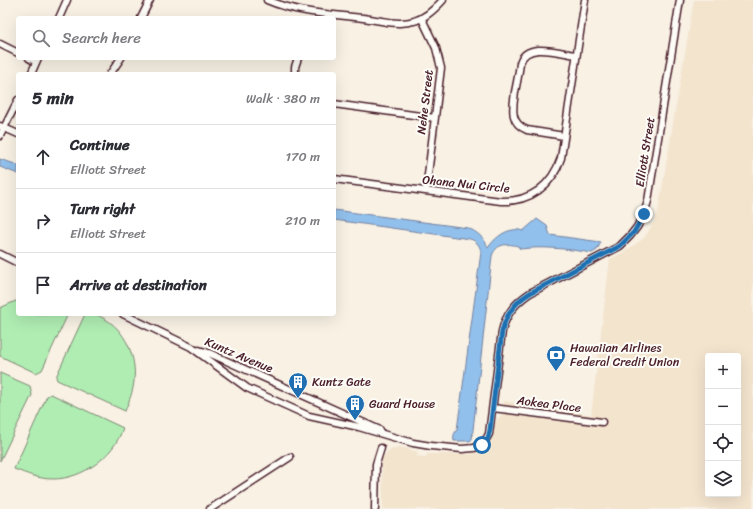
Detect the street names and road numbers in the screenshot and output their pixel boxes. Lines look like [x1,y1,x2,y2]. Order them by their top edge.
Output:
street label: Nehe Street [410,68,440,136]
street label: Elliott Street [629,115,661,189]
street label: Ohana Nui Circle [421,168,511,200]
street label: Kuntz Avenue [201,331,277,379]
street label: Aokea Place [515,389,582,419]

